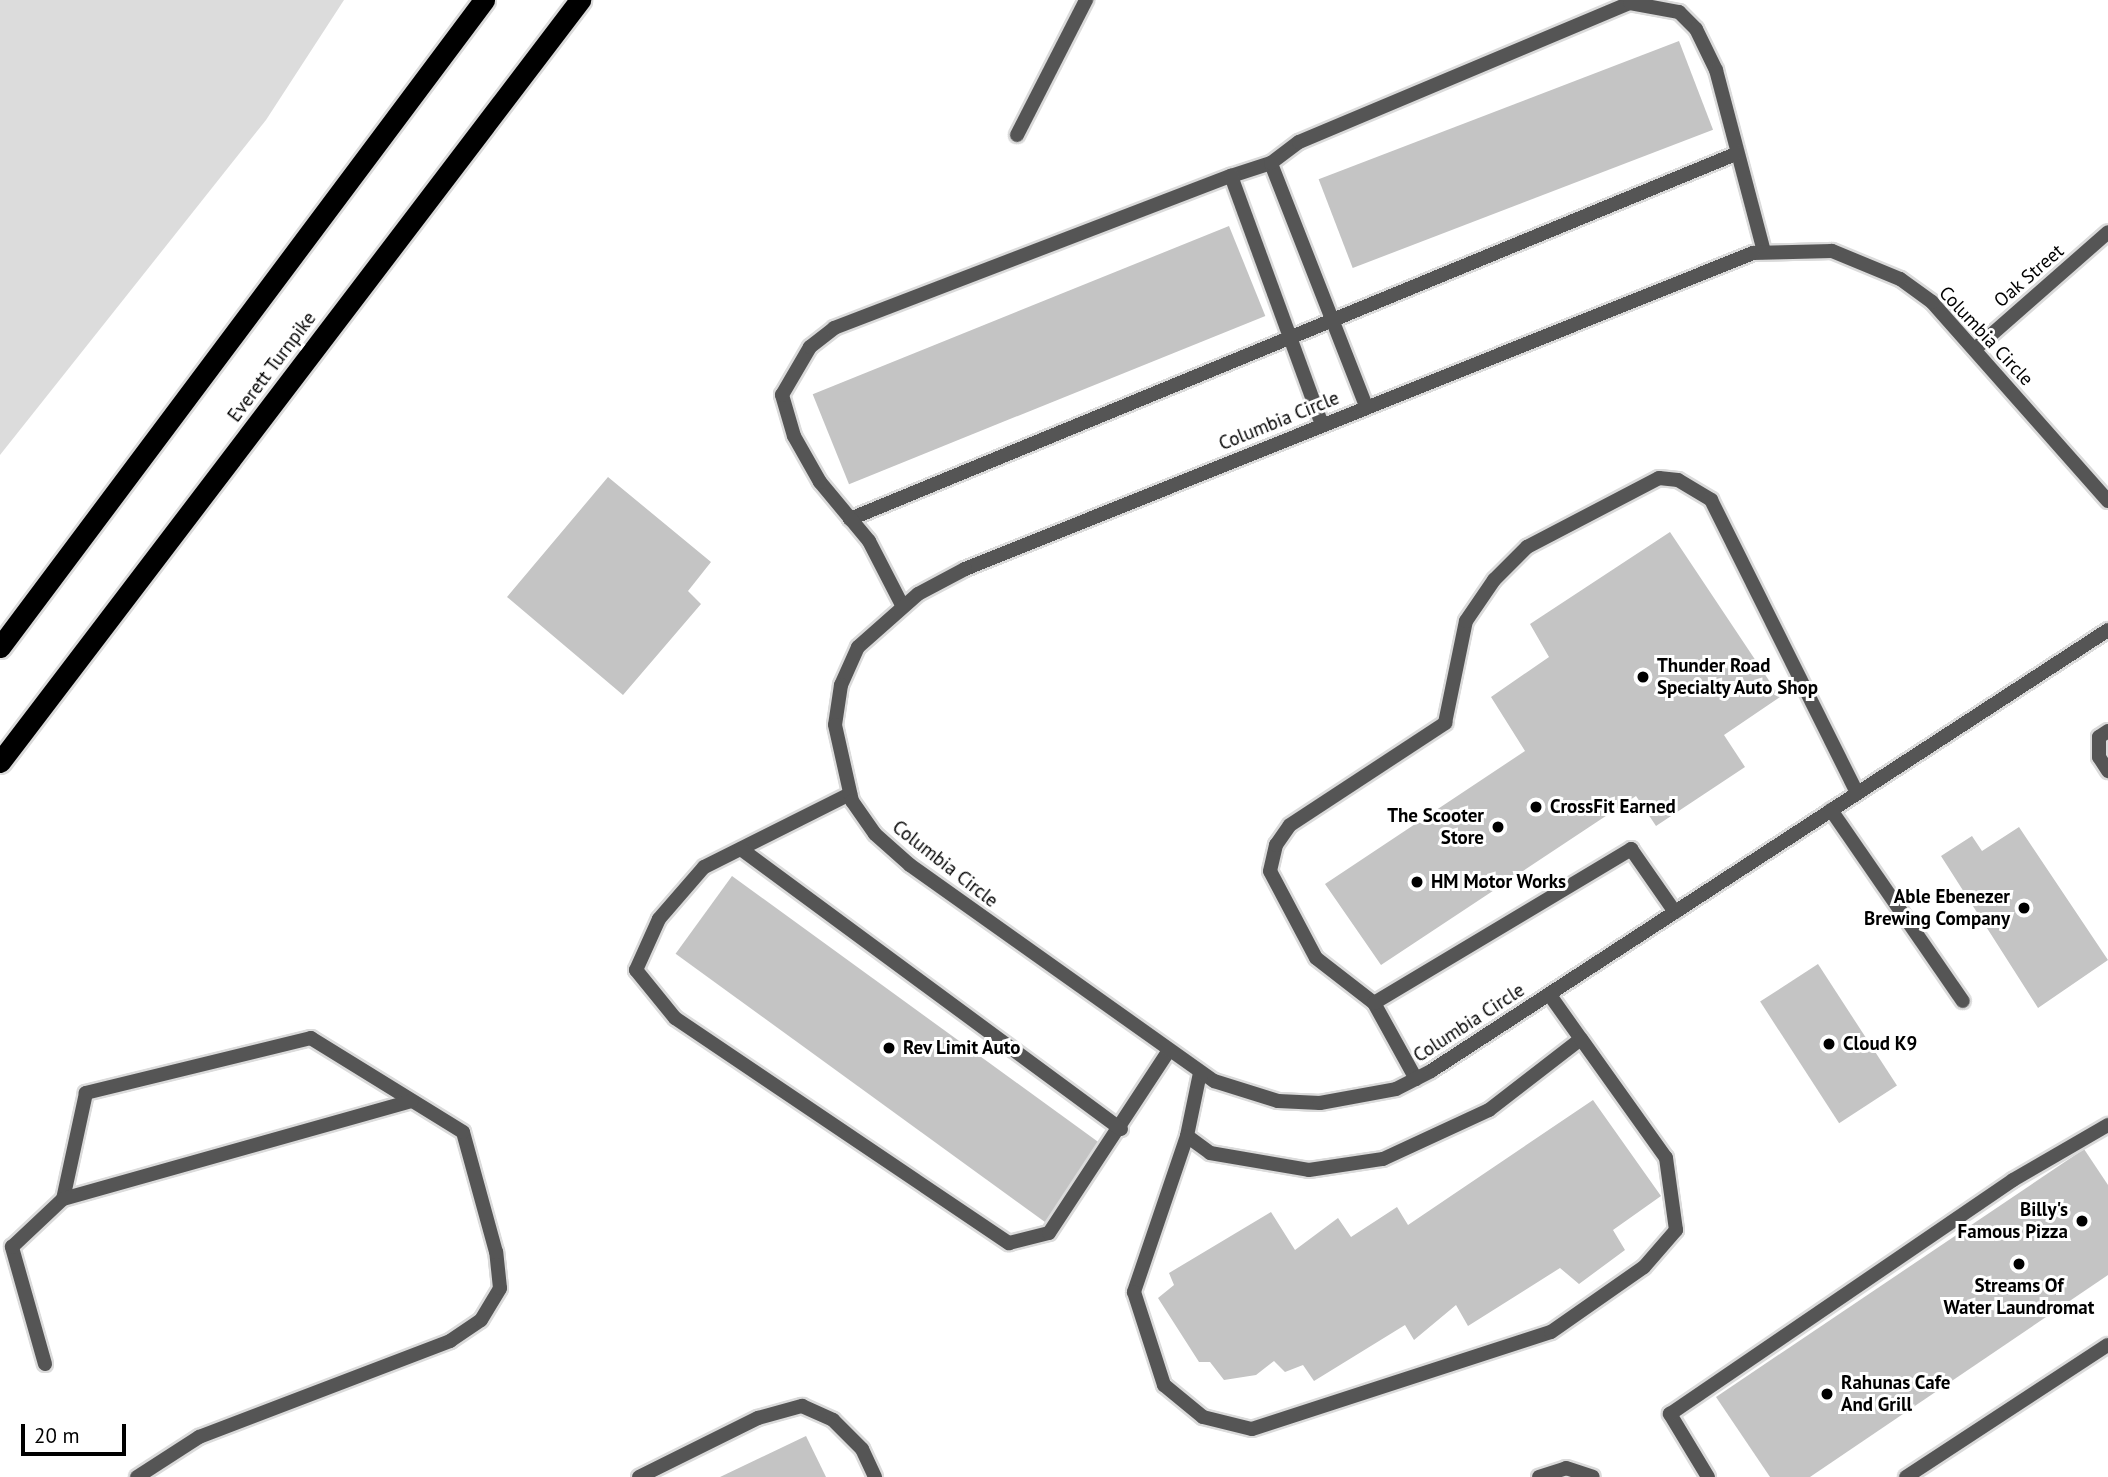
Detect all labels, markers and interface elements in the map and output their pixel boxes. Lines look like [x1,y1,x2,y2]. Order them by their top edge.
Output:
street label: Oak Street [1989,239,2069,313]
street label: Columbia Circle [1934,282,2038,390]
street label: Everett Turnpike [223,307,321,427]
street label: Columbia Circle [1216,387,1342,455]
place label: Thunder Road Specialty Auto Shop [1657,655,1819,699]
marker: Thunder Road Specialty Auto Shop [1635,669,1651,685]
place label: CrossFit Earned [1550,796,1676,818]
marker: CrossFit Earned [1528,799,1544,815]
place label: The Scooter Store [1387,805,1484,849]
street label: Columbia Circle [888,816,1002,912]
marker: The Scooter Store [1490,819,1506,835]
place label: HM Motor Works [1431,871,1567,893]
marker: HM Motor Works [1409,874,1425,890]
place label: Able Ebenezer Brewing Company [1864,886,2010,930]
marker: Able Ebenezer Brewing Company [2016,900,2032,916]
street label: Columbia Circle [1409,979,1529,1067]
place label: Cloud K9 [1843,1033,1917,1055]
marker: Cloud K9 [1821,1036,1837,1052]
place label: Rev Limit Auto [903,1037,1022,1059]
marker: Rev Limit Auto [881,1040,897,1056]
place label: Billy's Famous Pizza [1958,1199,2068,1243]
marker: Billy's Famous Pizza [2074,1213,2090,1229]
marker: Streams Of Water Laundromat [2011,1256,2027,1272]
place label: Streams Of Water Laundromat [1944,1275,2094,1319]
place label: Rahunas Cafe And Grill [1841,1372,1951,1416]
marker: Rahunas Cafe And Grill [1819,1386,1835,1402]
scale bar [24,1410,130,1454]
text: 20 m [34,1422,80,1449]

